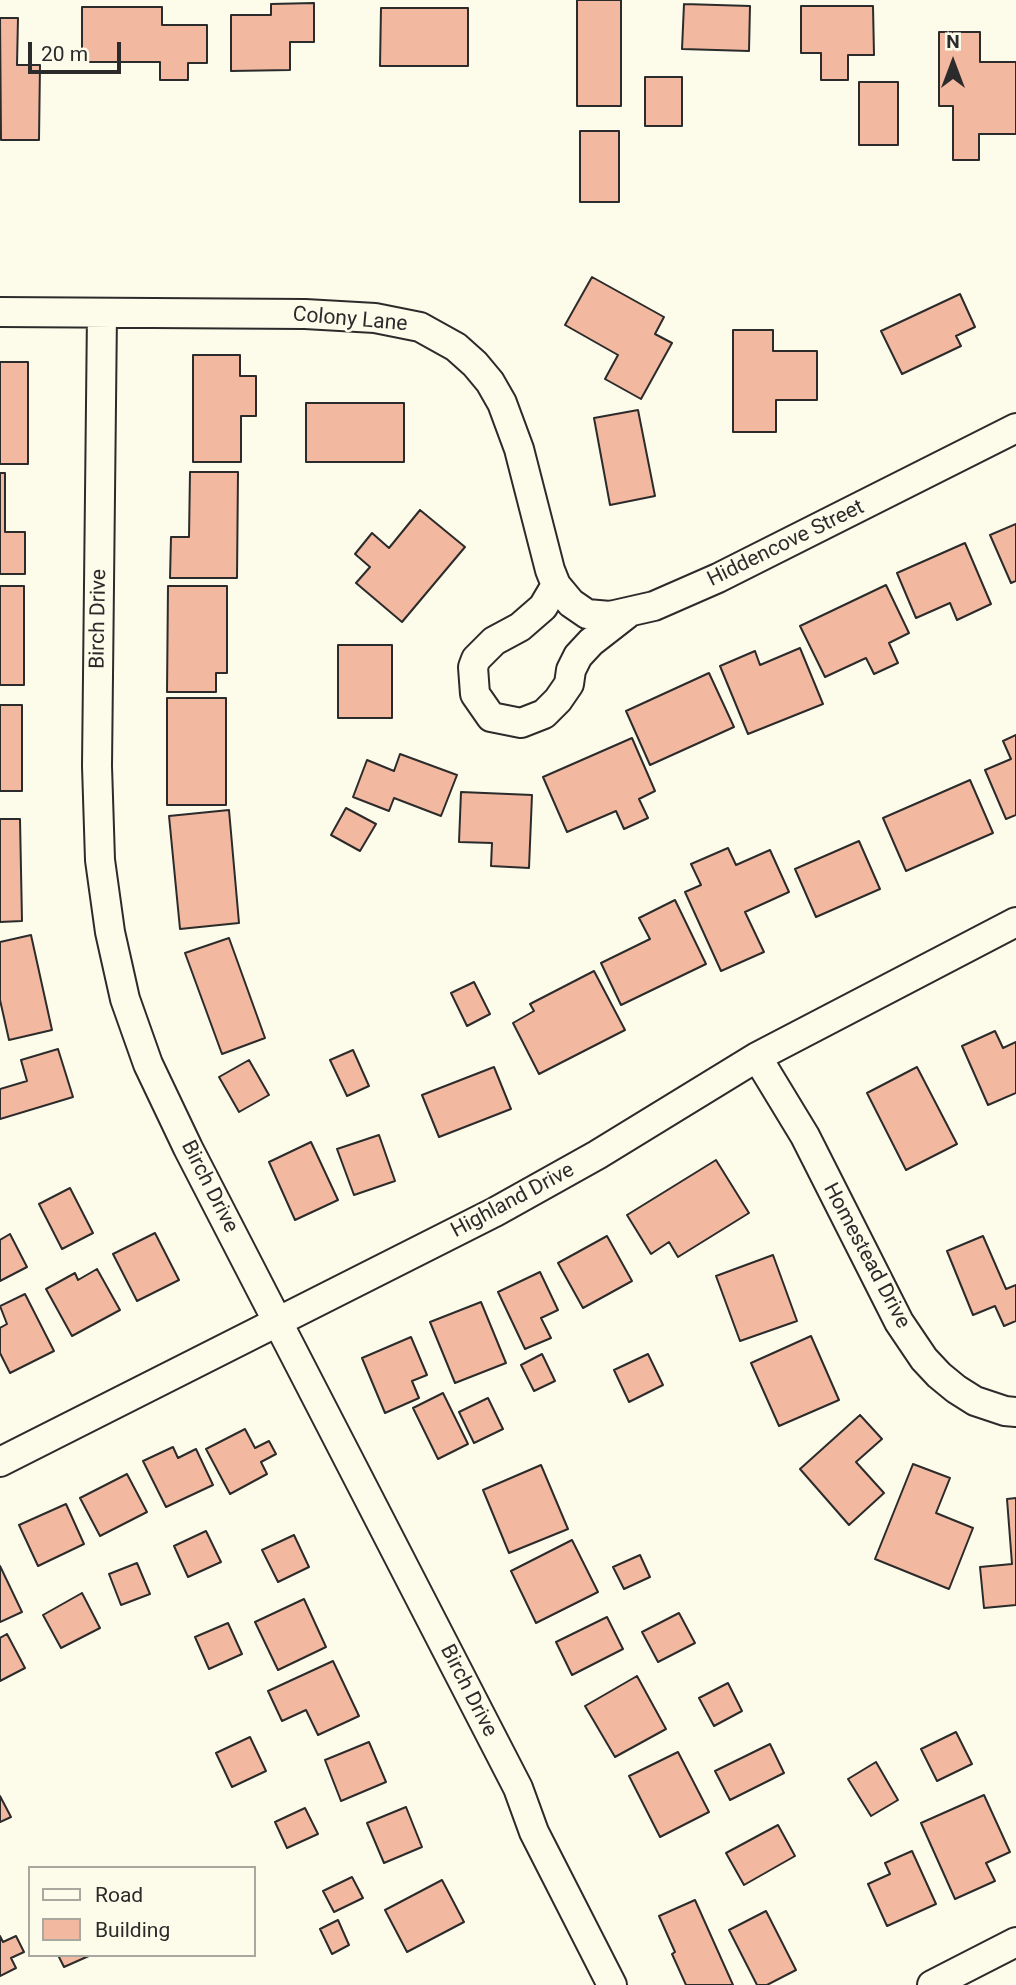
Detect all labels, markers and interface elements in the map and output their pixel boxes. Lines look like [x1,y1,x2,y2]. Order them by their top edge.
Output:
scale bar [32,28,124,72]
north arrow [918,28,988,98]
text: N [946,30,960,53]
text: 20 m [41,42,88,66]
street label: Colony Lane [292,302,408,338]
street label: Hiddencove Street [704,495,868,593]
street label: Birch Drive [86,569,112,669]
street label: Birch Drive [175,1137,243,1237]
street label: Highland Drive [447,1158,579,1244]
street label: Homestead Drive [817,1179,915,1333]
street label: Birch Drive [434,1641,502,1741]
legend [28,1866,256,1957]
text: Road [95,1883,143,1907]
text: Building [95,1918,170,1942]

